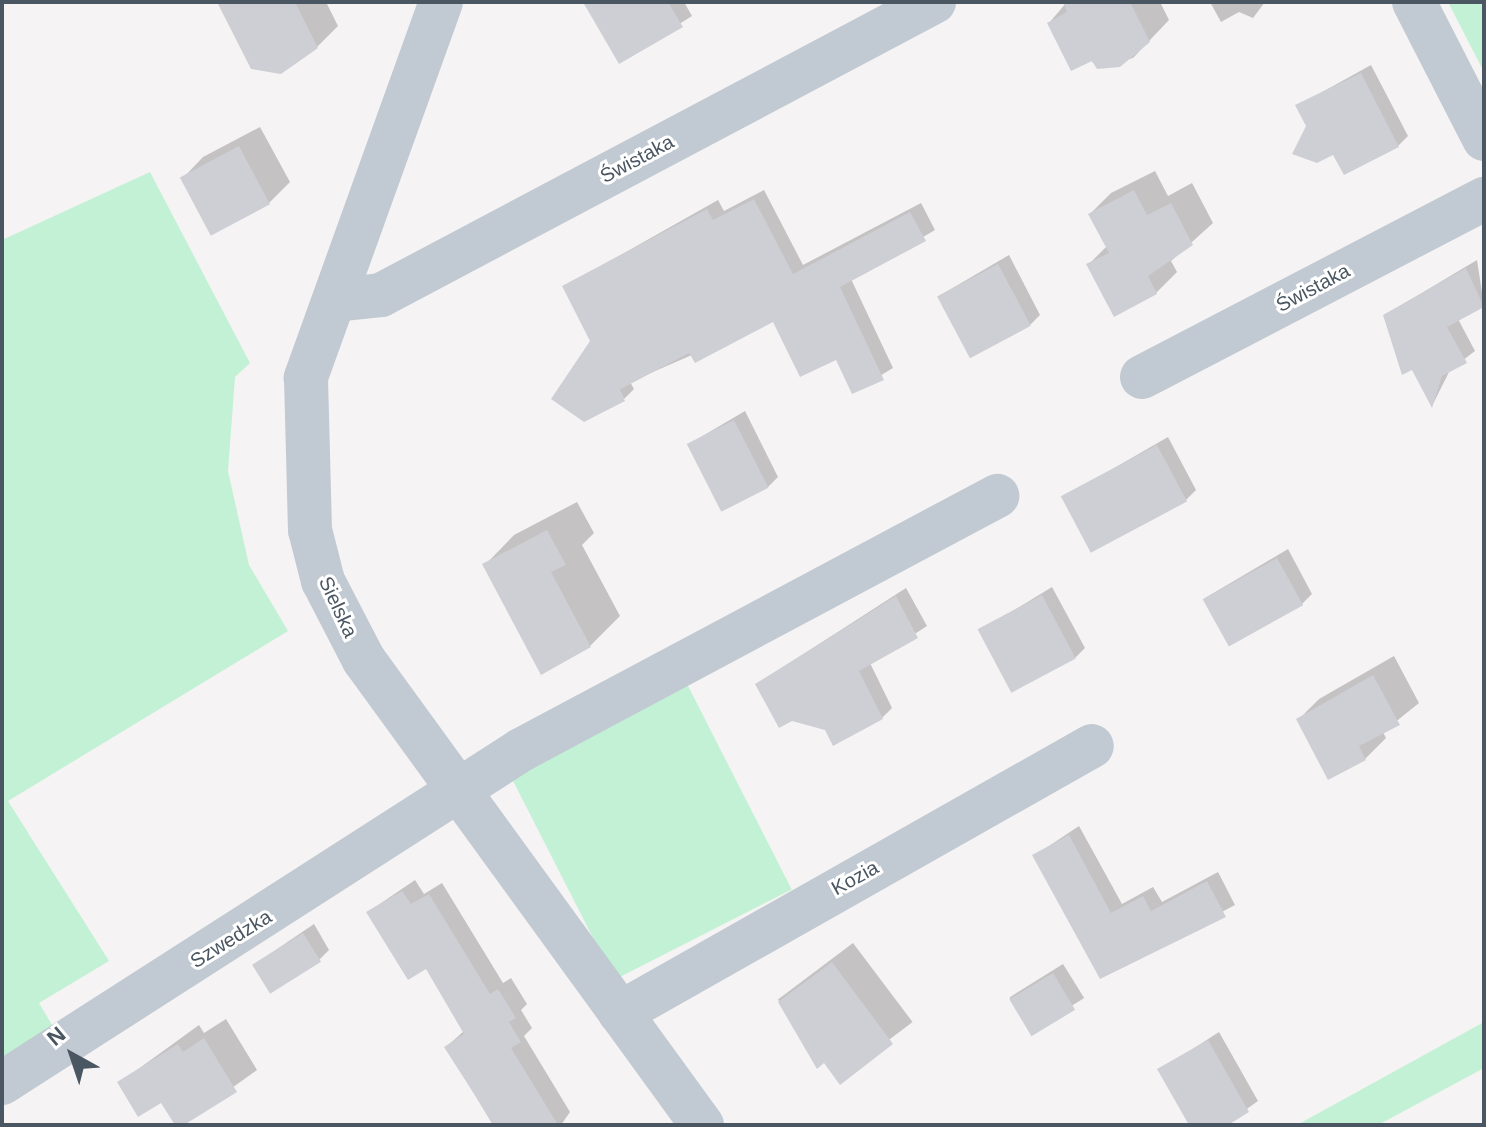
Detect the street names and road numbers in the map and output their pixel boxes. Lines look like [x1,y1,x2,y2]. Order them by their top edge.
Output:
street label: Świstaka [596,130,678,188]
street label: Świstaka [1272,259,1354,317]
street label: Sielska [314,573,362,641]
street label: Kozia [827,855,883,901]
street label: Szwedzka [186,905,276,973]

